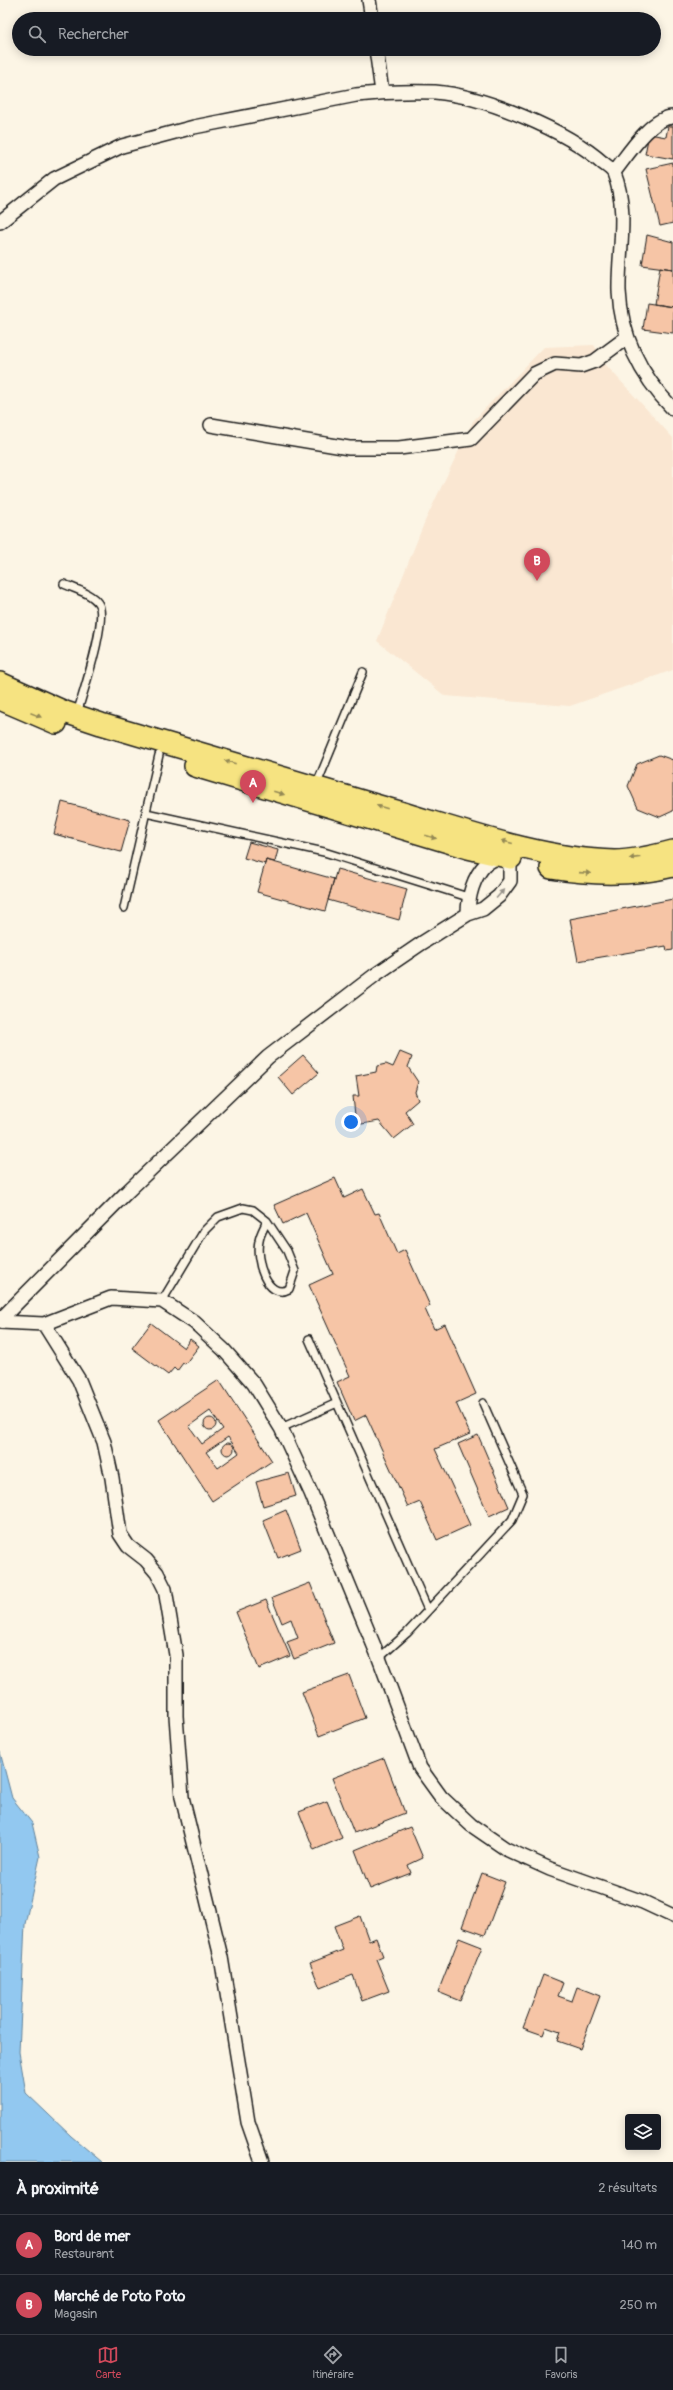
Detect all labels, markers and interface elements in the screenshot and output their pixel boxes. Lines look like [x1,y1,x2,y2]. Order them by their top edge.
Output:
search box [12,12,661,56]
icon: search [26,23,48,45]
text: Rechercher [58,25,129,44]
pin: B [524,548,550,581]
one-way arrow [30,712,41,718]
one-way arrow [224,759,236,765]
pin: A [240,770,266,803]
one-way arrow [274,790,286,796]
one-way arrow [376,804,388,810]
one-way arrow [425,834,437,840]
one-way arrow [501,839,513,845]
one-way arrow [629,855,641,862]
one-way arrow [579,870,591,877]
one-way arrow [496,888,505,899]
your location [341,1112,361,1132]
map controls [625,2114,661,2150]
button: layers [625,2114,661,2150]
text: À proximité [16,2178,99,2199]
text: 2 résultats [598,2180,657,2196]
text: Bord de mer [54,2227,130,2246]
text: A [25,2237,33,2253]
text: 140 m [621,2237,657,2253]
text: Restaurant [54,2246,114,2262]
text: Marché de Poto Poto [54,2287,185,2306]
text: B [25,2297,33,2313]
text: 250 m [619,2297,657,2313]
text: Magasin [54,2306,97,2322]
tab: Carte [95,2344,121,2381]
tab: Itinéraire [312,2344,354,2381]
tab: Favoris [545,2344,577,2381]

